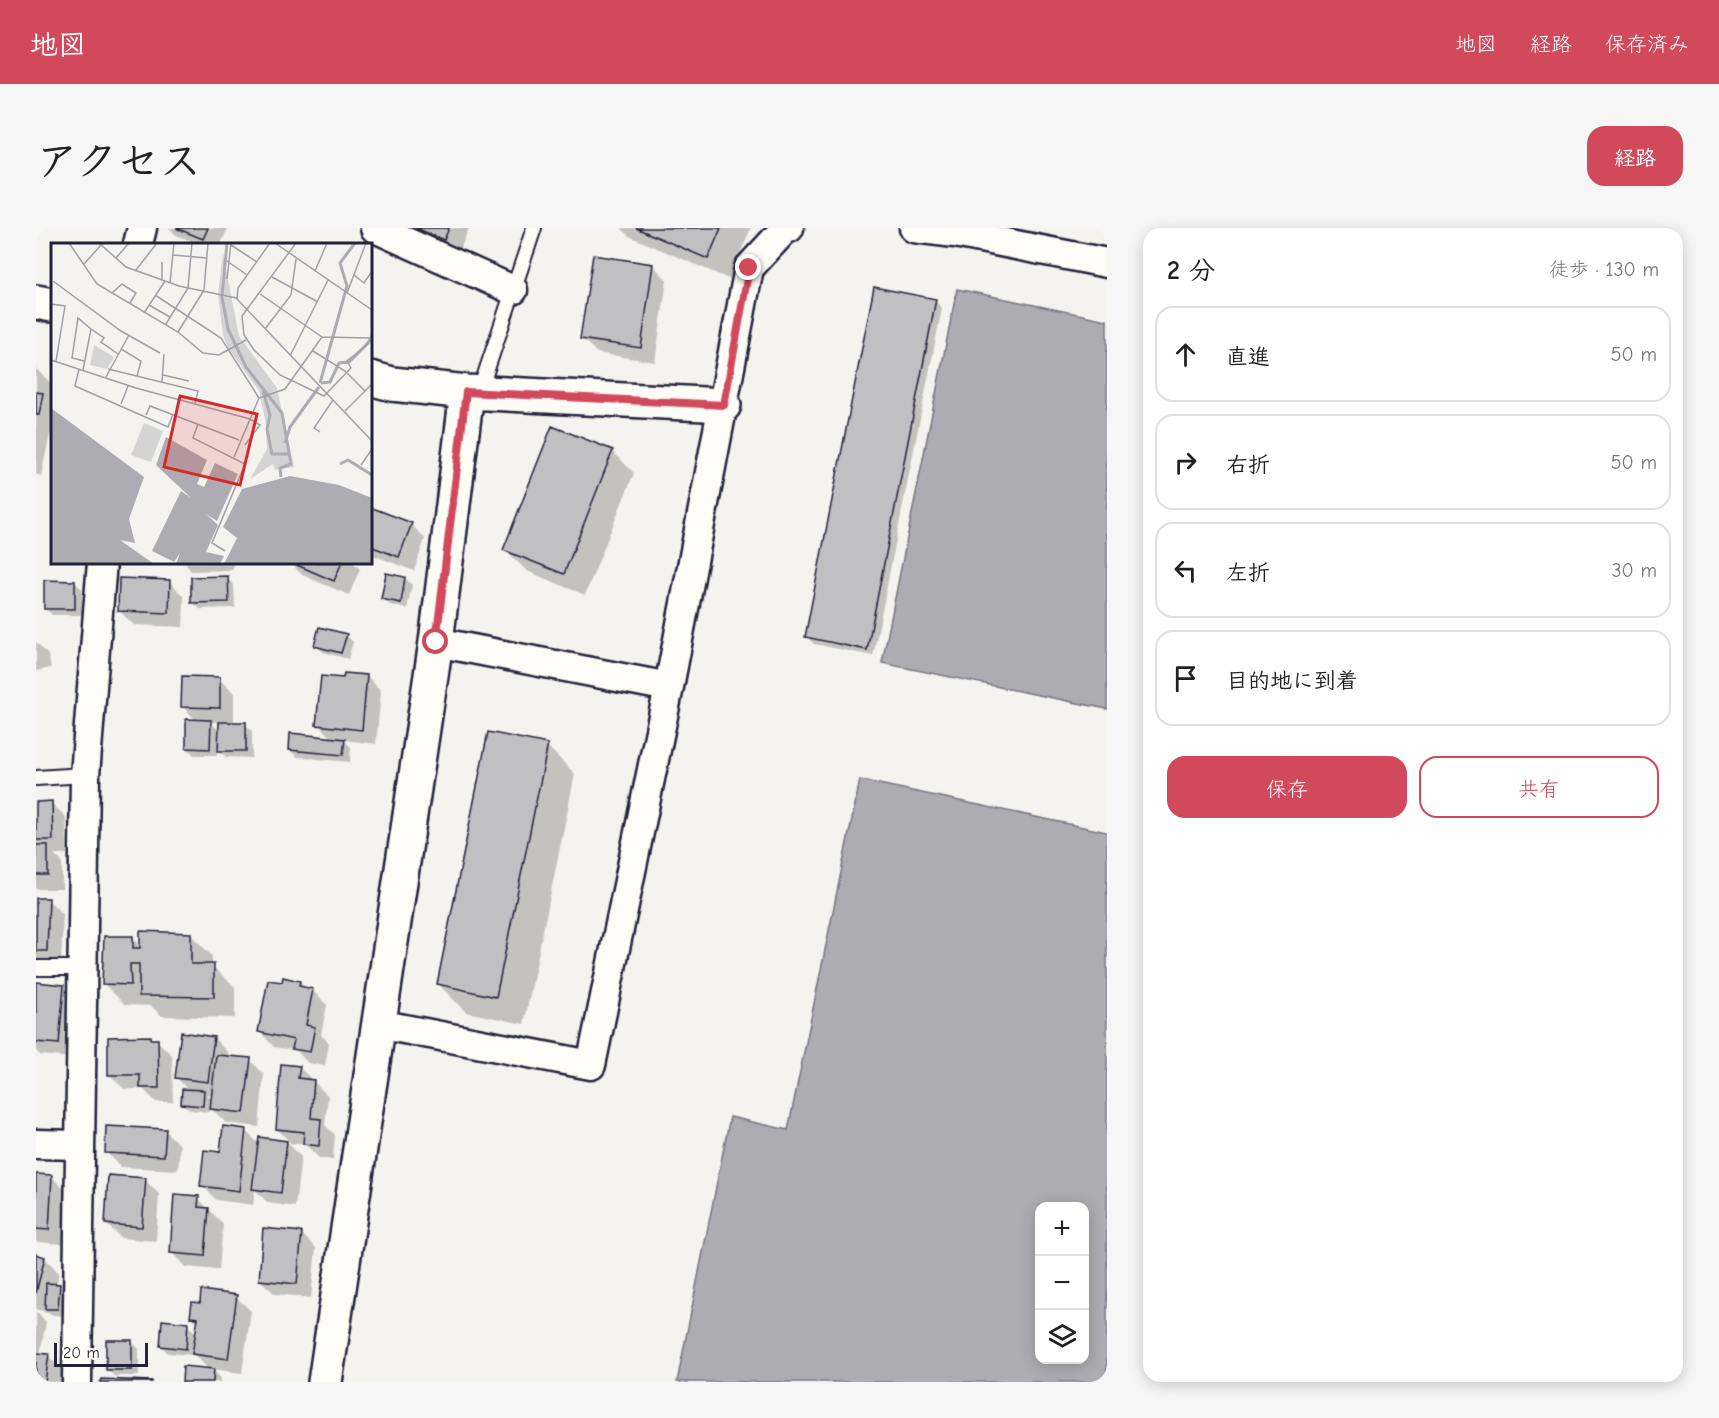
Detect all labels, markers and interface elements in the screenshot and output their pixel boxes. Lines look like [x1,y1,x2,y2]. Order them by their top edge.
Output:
text: 地図 [30,29,86,61]
text: 地図 [1455,32,1497,56]
text: 経路 [1530,32,1572,56]
text: 保存済み [1605,32,1689,56]
button: 経路 [1587,126,1683,186]
text: アクセス [36,137,201,186]
inset map [51,243,372,564]
route end [735,254,761,280]
text: 2 分 [1167,256,1215,286]
text: 徒歩 · 130 m [1549,258,1659,281]
icon: ahead [1169,338,1202,371]
text: 50 m [1611,343,1657,366]
text: 直進 [1226,344,1270,370]
icon: right [1169,446,1202,479]
text: 50 m [1611,451,1657,474]
text: 右折 [1226,452,1270,478]
icon: left [1169,554,1202,587]
text: 30 m [1611,559,1657,582]
text: 左折 [1226,560,1270,586]
route start [422,628,448,654]
icon: arrive [1169,662,1202,695]
text: 目的地に到着 [1226,668,1358,694]
button: 保存 [1167,756,1407,818]
button: 共有 [1419,756,1659,818]
map controls [1035,1202,1089,1364]
button: + [1035,1202,1089,1256]
button: − [1035,1256,1089,1310]
button: layers [1035,1310,1089,1364]
scale bar [54,1340,148,1368]
text: 20 m [63,1344,100,1362]

